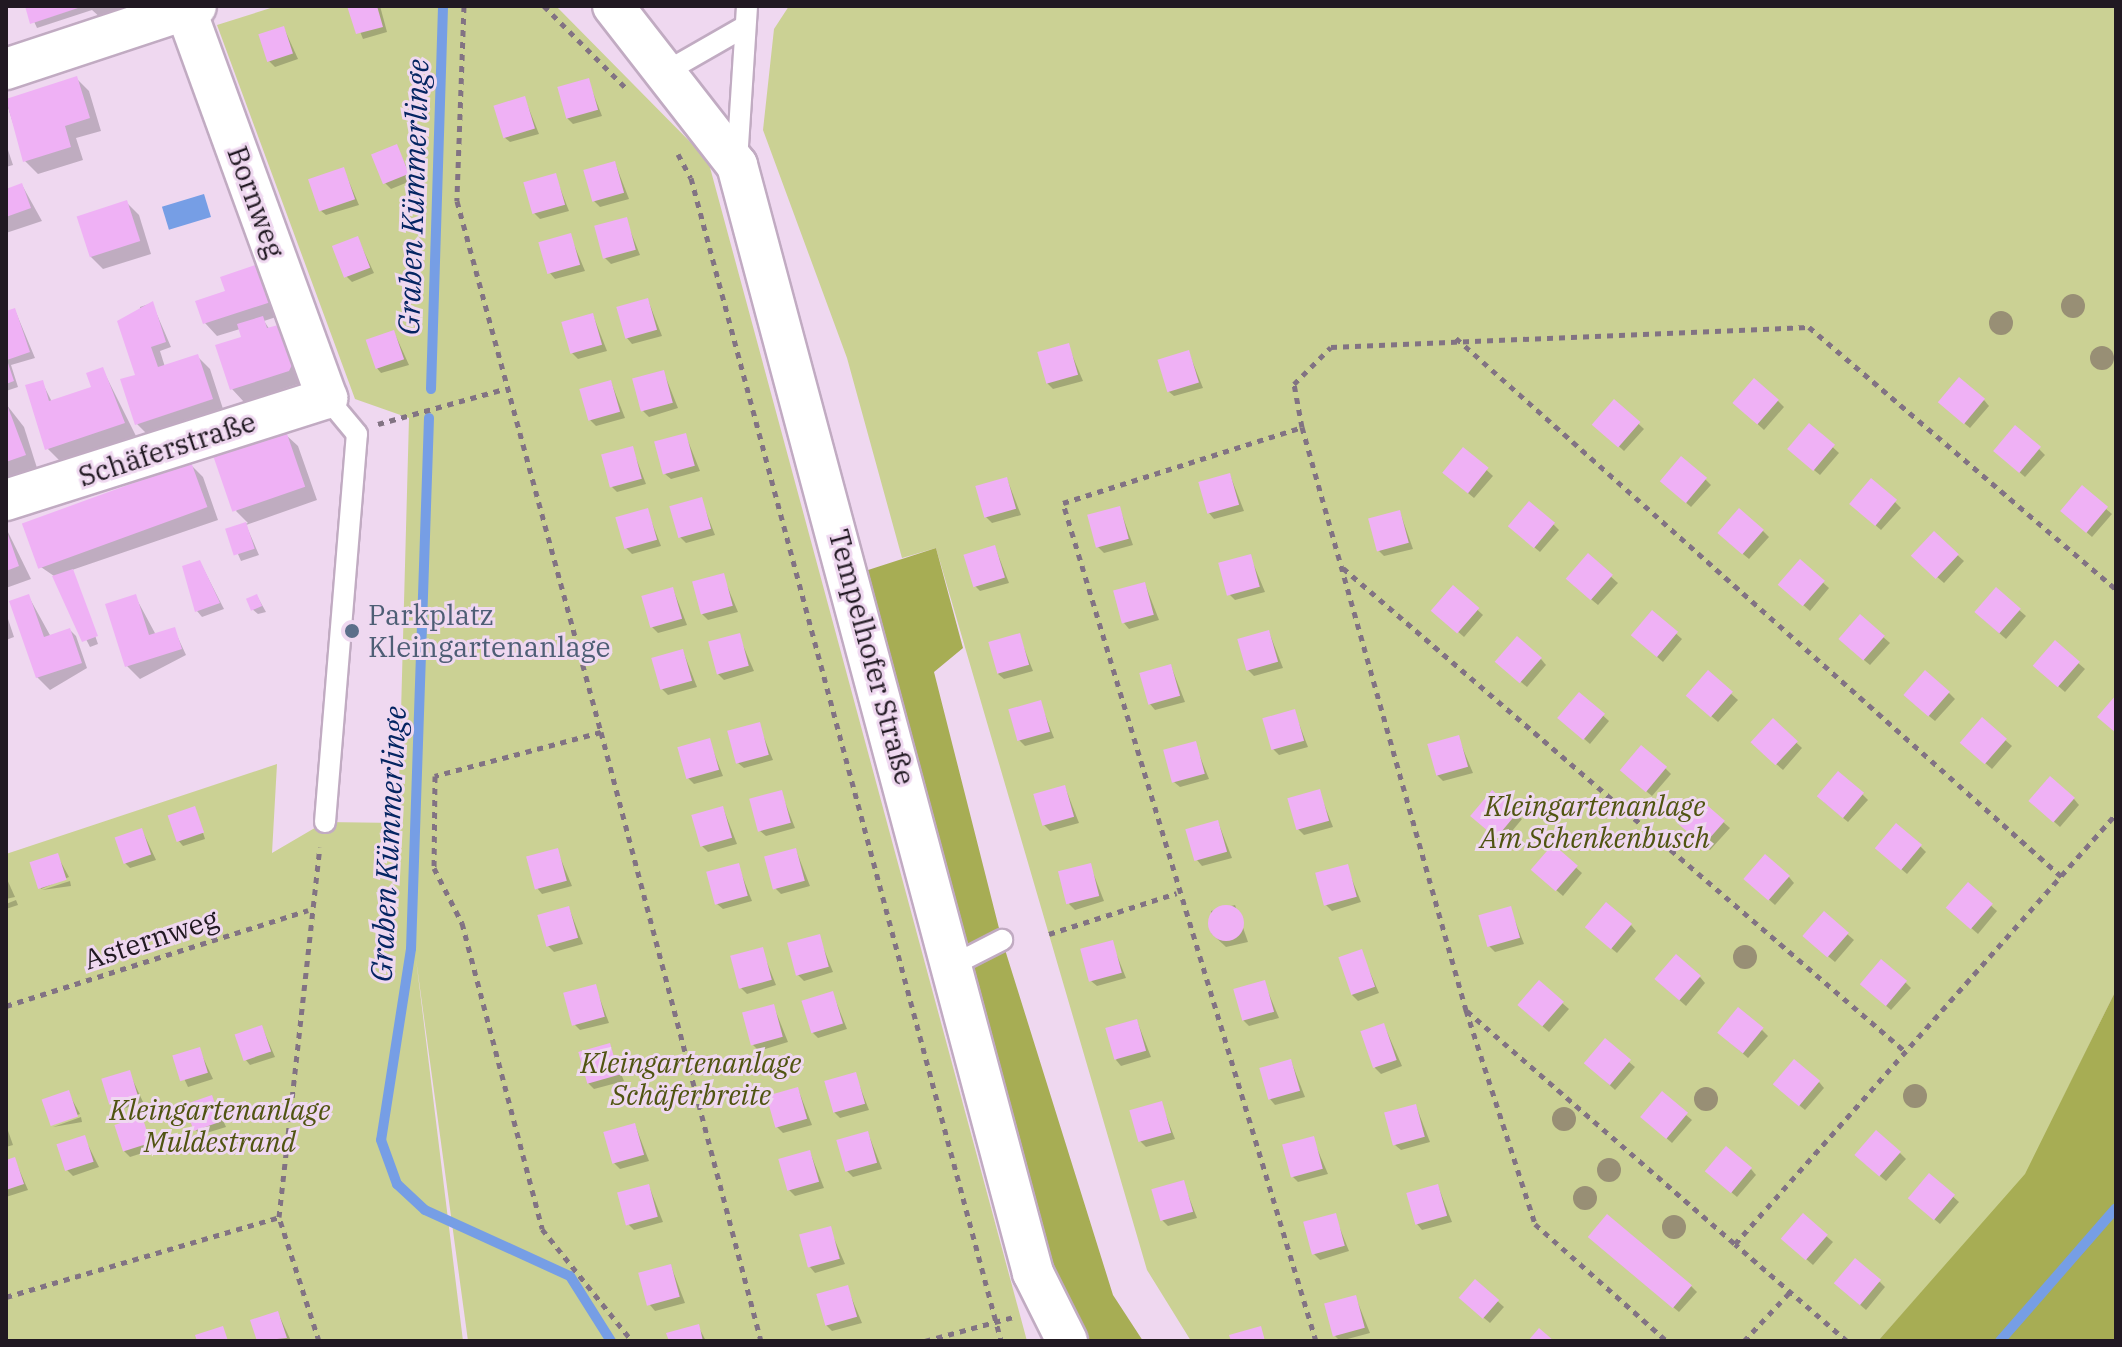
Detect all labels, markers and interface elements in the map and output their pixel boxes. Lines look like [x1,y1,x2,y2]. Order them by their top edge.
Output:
water label: Graben Kümmerlinge [390,58,436,336]
street label: Bornweg [220,142,292,262]
street label: Schäferstraße [74,405,260,493]
street label: Tempelhofer Straße [822,526,922,788]
place label: Parkplatz Kleingartenanlage [368,598,611,664]
marker: Parkplatz Kleingartenanlage [343,622,361,640]
water label: Graben Kümmerlinge [363,705,413,983]
park label: Kleingartenanlage Am Schenkenbusch [1480,789,1710,855]
street label: Asternweg [80,901,222,977]
park label: Kleingartenanlage Schäferbreite [581,1046,801,1112]
park label: Kleingartenanlage Muldestrand [110,1093,330,1159]

